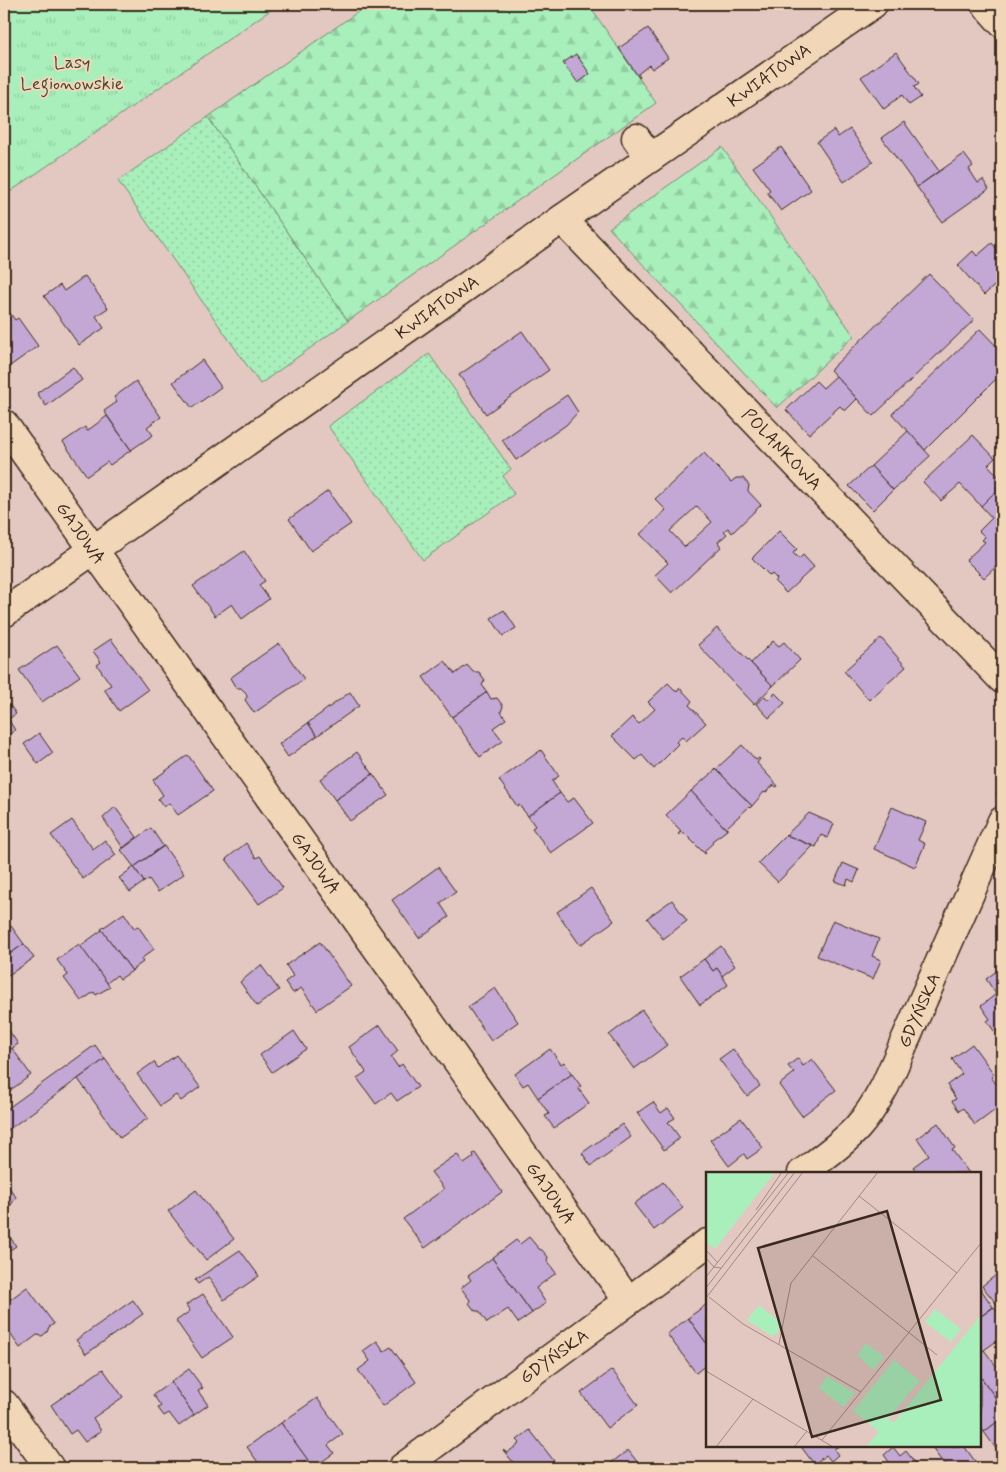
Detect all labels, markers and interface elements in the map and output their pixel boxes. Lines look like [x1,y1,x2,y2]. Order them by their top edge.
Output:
street label: KWIATOWA [723,38,816,114]
park label: Lasy Legionowskie [21,51,123,98]
street label: KWIATOWA [391,270,484,346]
street label: POLANKOWA [736,403,827,496]
street label: GAJOWA [50,498,110,570]
street label: GAJOWA [285,828,345,900]
street label: GDYŃSKA [893,969,947,1052]
street label: GAJOWA [520,1158,580,1230]
inset map [706,1172,981,1447]
street label: GDYŃSKA [515,1324,594,1390]

